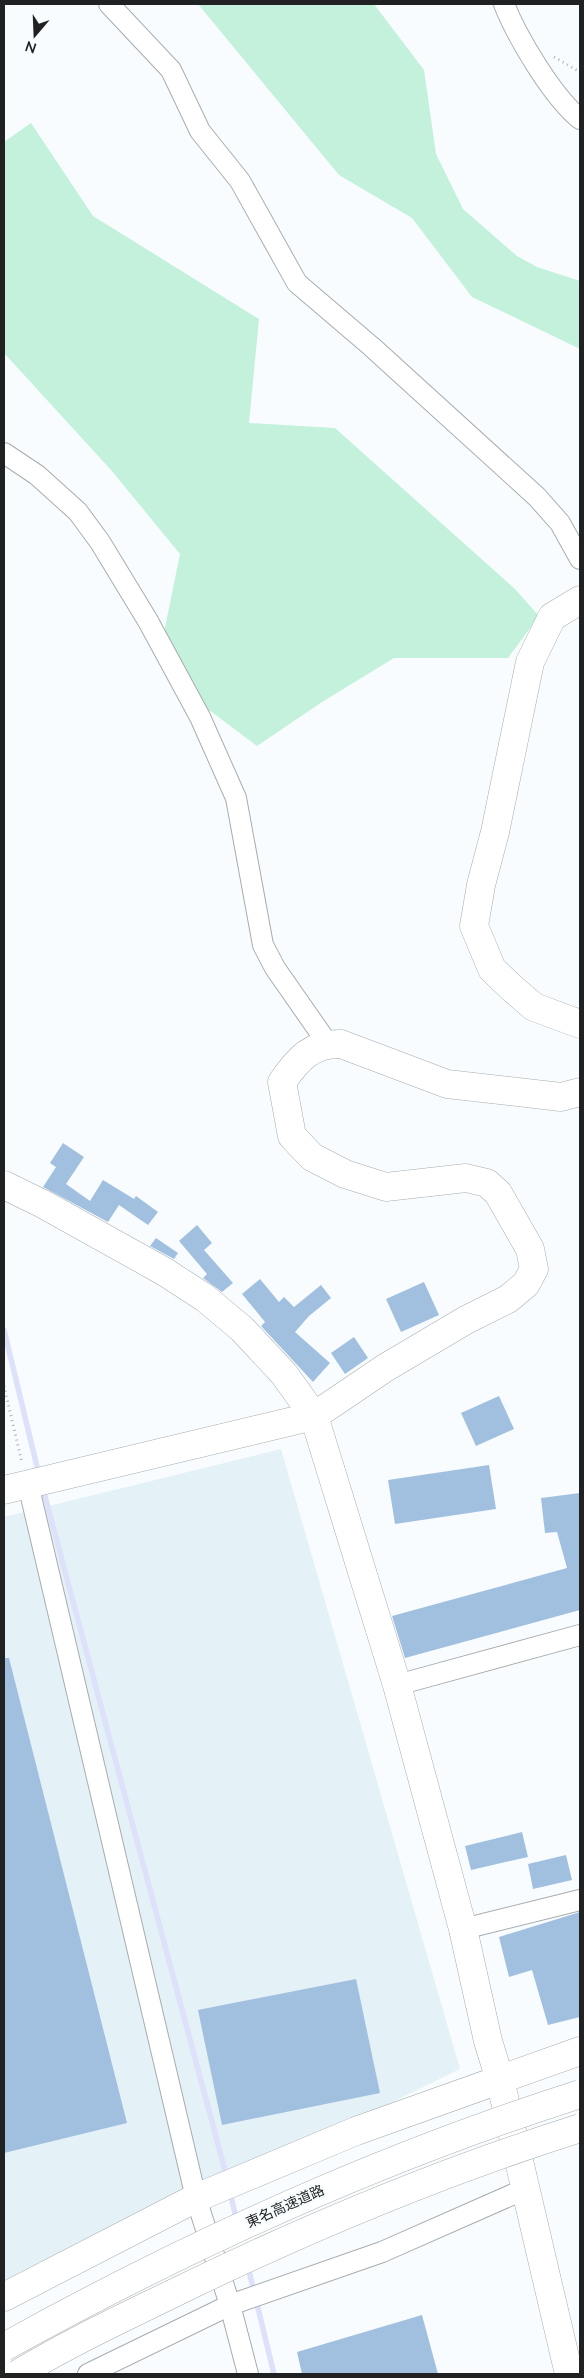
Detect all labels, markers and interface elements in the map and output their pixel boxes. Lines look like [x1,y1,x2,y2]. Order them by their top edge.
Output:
north arrow [10,10,60,60]
text: N [23,38,38,58]
street label: 東名高速道路 [243,2181,327,2230]

